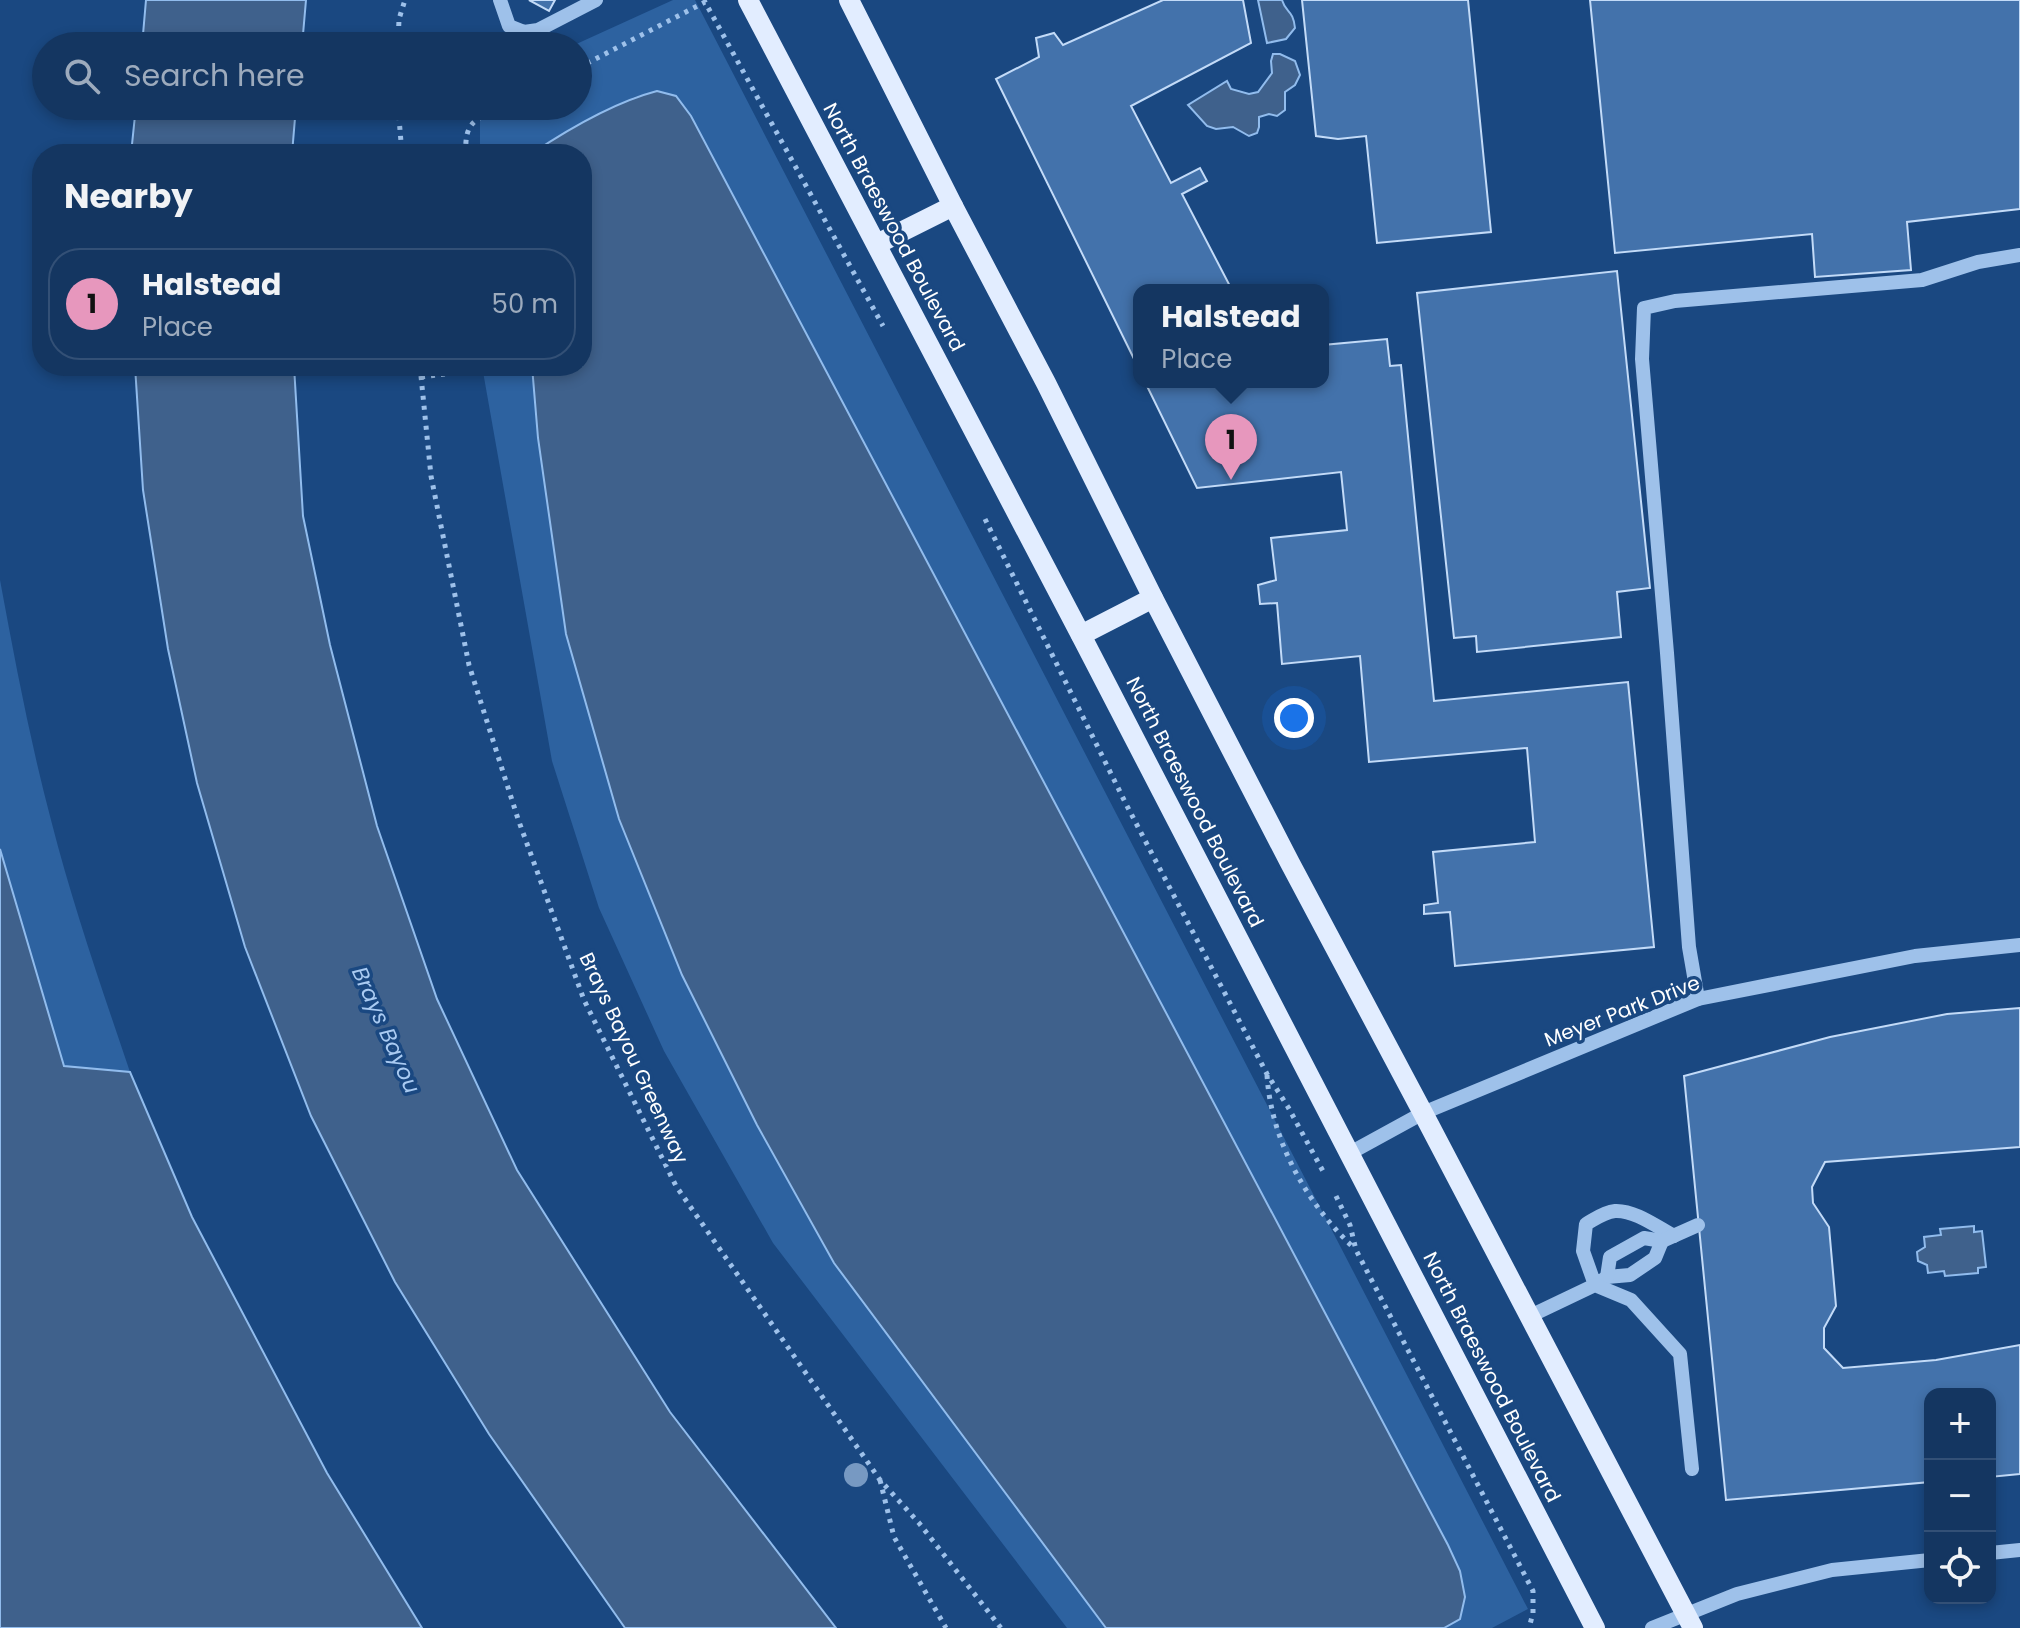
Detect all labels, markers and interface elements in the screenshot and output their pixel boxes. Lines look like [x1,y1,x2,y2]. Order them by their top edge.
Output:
search box [32,32,592,120]
icon: search [60,54,104,98]
text: Search here [124,54,305,97]
street label: North Braeswood Boulevard [816,98,972,356]
text: Nearby [64,172,193,220]
text: Halstead [142,263,281,306]
popup [1133,284,1329,388]
text: 1 [87,286,97,322]
text: 50 m [492,286,558,322]
text: Halstead [1161,295,1301,338]
text: Place [142,309,213,345]
text: Place [1161,341,1232,377]
pin: 1 [1205,414,1257,480]
street label: North Braeswood Boulevard [1120,672,1270,932]
your location [1274,698,1314,738]
street label: Brays Bayou Greenway [573,948,695,1168]
water label: Brays Bayou [344,962,428,1098]
street label: Meyer Park Drive [1540,968,1704,1054]
street label: North Braeswood Boulevard [1417,1247,1567,1507]
map controls [1924,1388,1996,1604]
button: + [1924,1388,1996,1460]
button: − [1924,1460,1996,1532]
button: locate [1924,1532,1996,1604]

